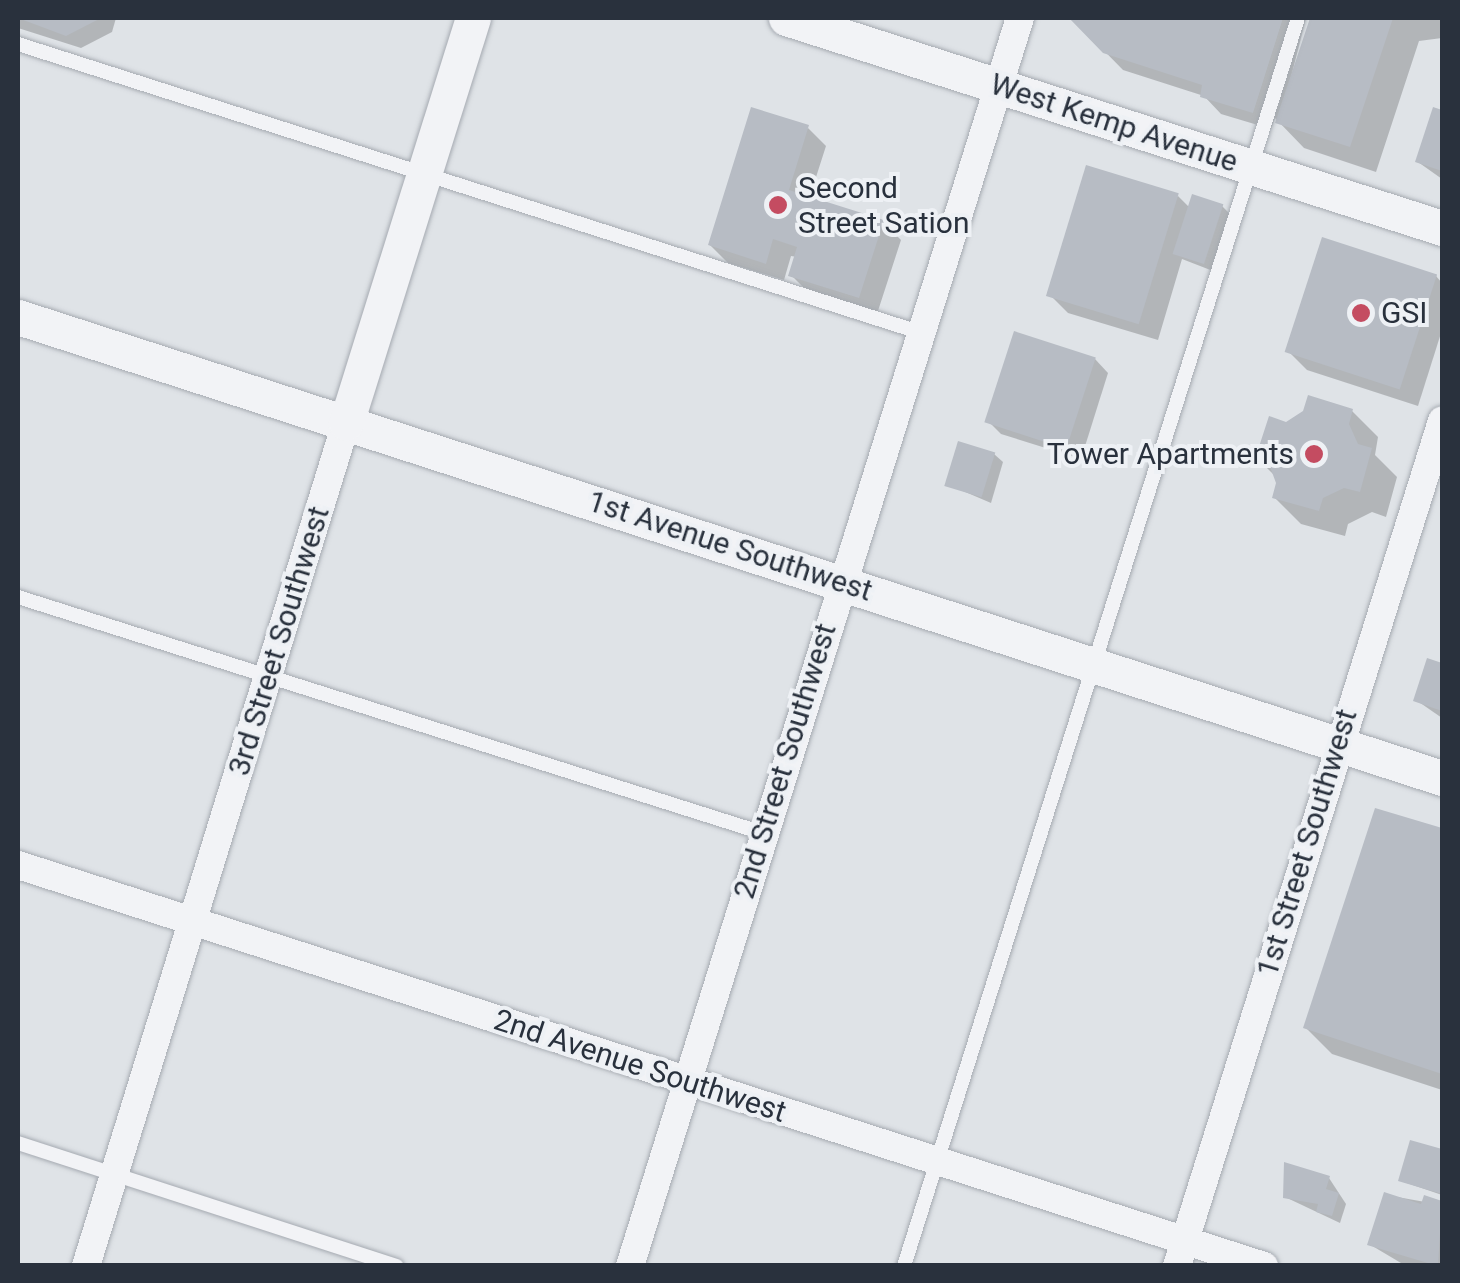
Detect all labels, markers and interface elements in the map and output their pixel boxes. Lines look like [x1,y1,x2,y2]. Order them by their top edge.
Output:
street label: West Kemp Avenue [986,66,1242,180]
place label: Second Street Sation [798,170,970,240]
marker: Second Street Sation [767,194,789,216]
place label: GSI [1381,295,1427,331]
marker: GSI [1350,302,1372,324]
place label: Tower Apartments [1047,436,1294,472]
marker: Tower Apartments [1303,443,1325,465]
street label: 1st Avenue Southwest [583,483,877,609]
street label: 3rd Street Southwest [221,502,337,780]
street label: 2nd Street Southwest [726,619,844,903]
street label: 1st Street Southwest [1249,705,1365,981]
street label: 2nd Avenue Southwest [489,1002,791,1130]

